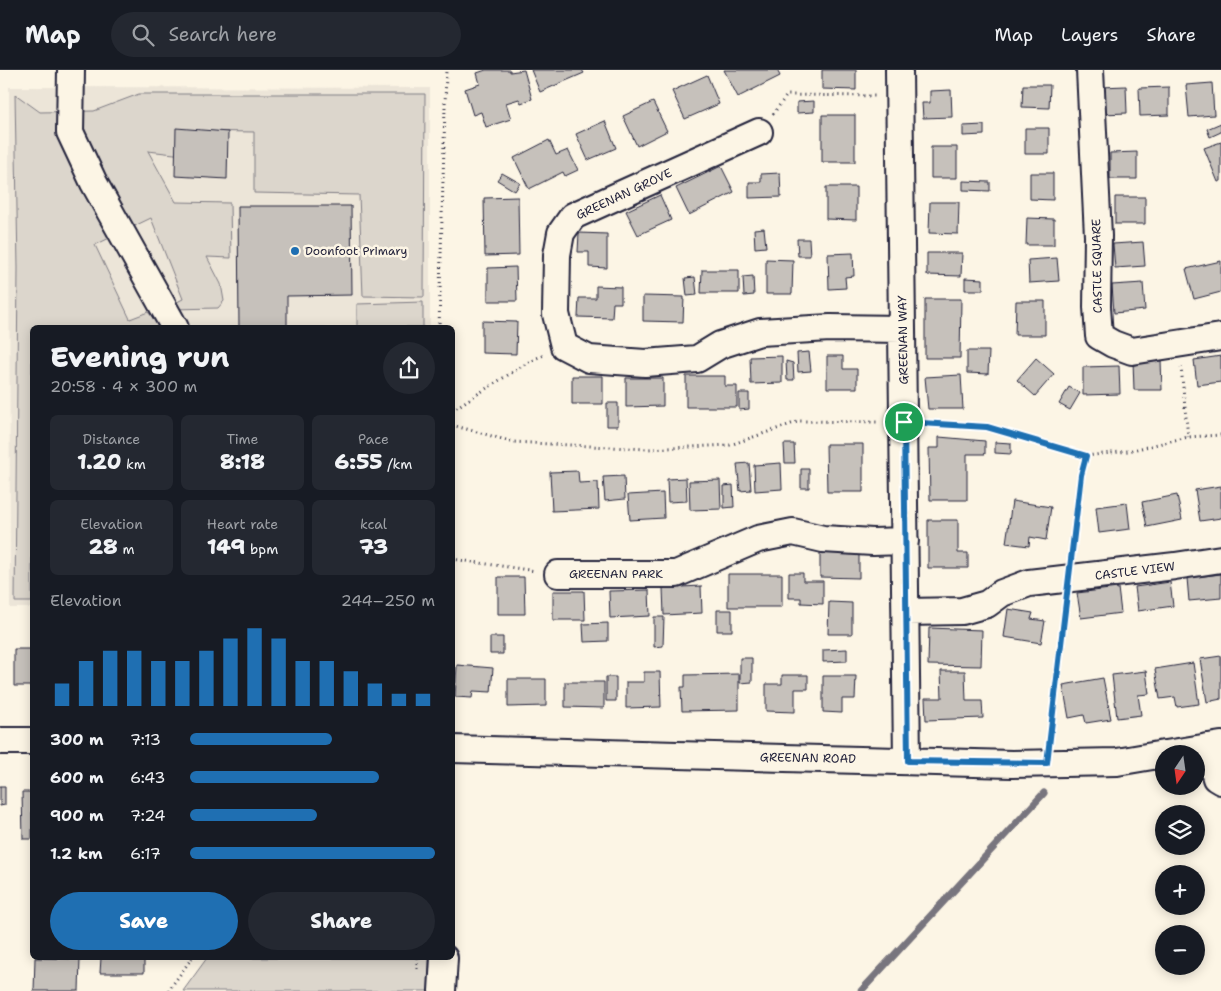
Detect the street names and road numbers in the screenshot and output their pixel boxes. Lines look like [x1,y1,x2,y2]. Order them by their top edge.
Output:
street label: GREENAN GROVE [573,165,675,223]
street label: CASTLE SQUARE [1088,219,1106,313]
street label: GREENAN WAY [894,294,912,385]
street label: CASTLE VIEW [1094,558,1176,584]
street label: GREENAN PARK [569,566,663,582]
street label: GREENAN ROAD [760,749,856,767]

